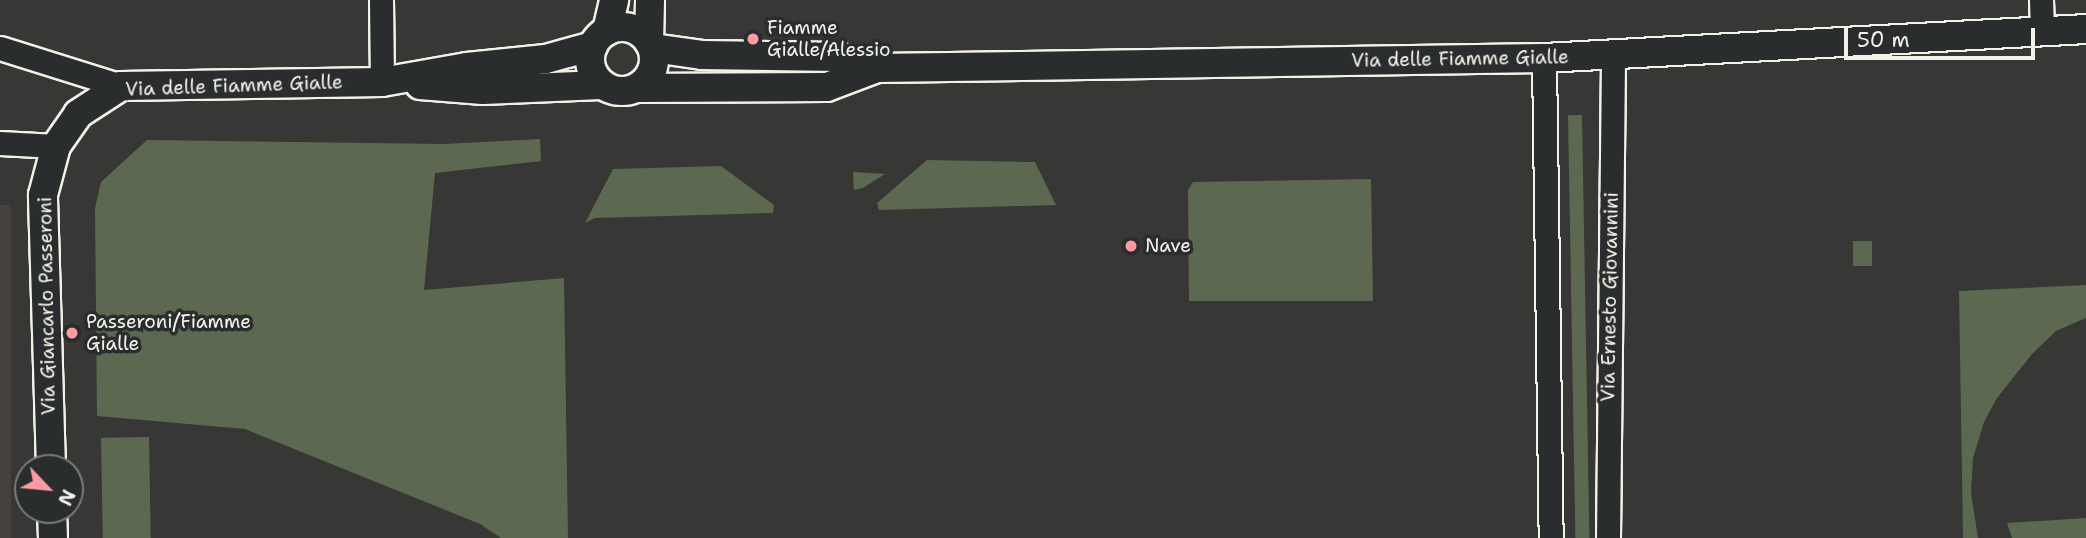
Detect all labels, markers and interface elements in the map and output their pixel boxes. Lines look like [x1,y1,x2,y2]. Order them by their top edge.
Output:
scale bar [1848,14,2039,58]
place label: Fiamme Gialle/Alessio [767,17,891,61]
text: 50 m [1857,26,1910,54]
marker: Fiamme Gialle/Alessio [745,31,761,47]
street label: Via delle Fiamme Gialle [1351,46,1569,72]
street label: Via delle Fiamme Gialle [125,71,343,101]
street label: Via Ernesto Giovannini [1597,192,1623,402]
street label: Via Giancarlo Passeroni [34,197,60,415]
place label: Nave [1145,235,1191,257]
marker: Nave [1123,238,1139,254]
place label: Passeroni/Fiamme Gialle [86,311,251,355]
marker: Passeroni/Fiamme Gialle [64,325,80,341]
north arrow [14,454,84,524]
text: N [52,485,81,510]

